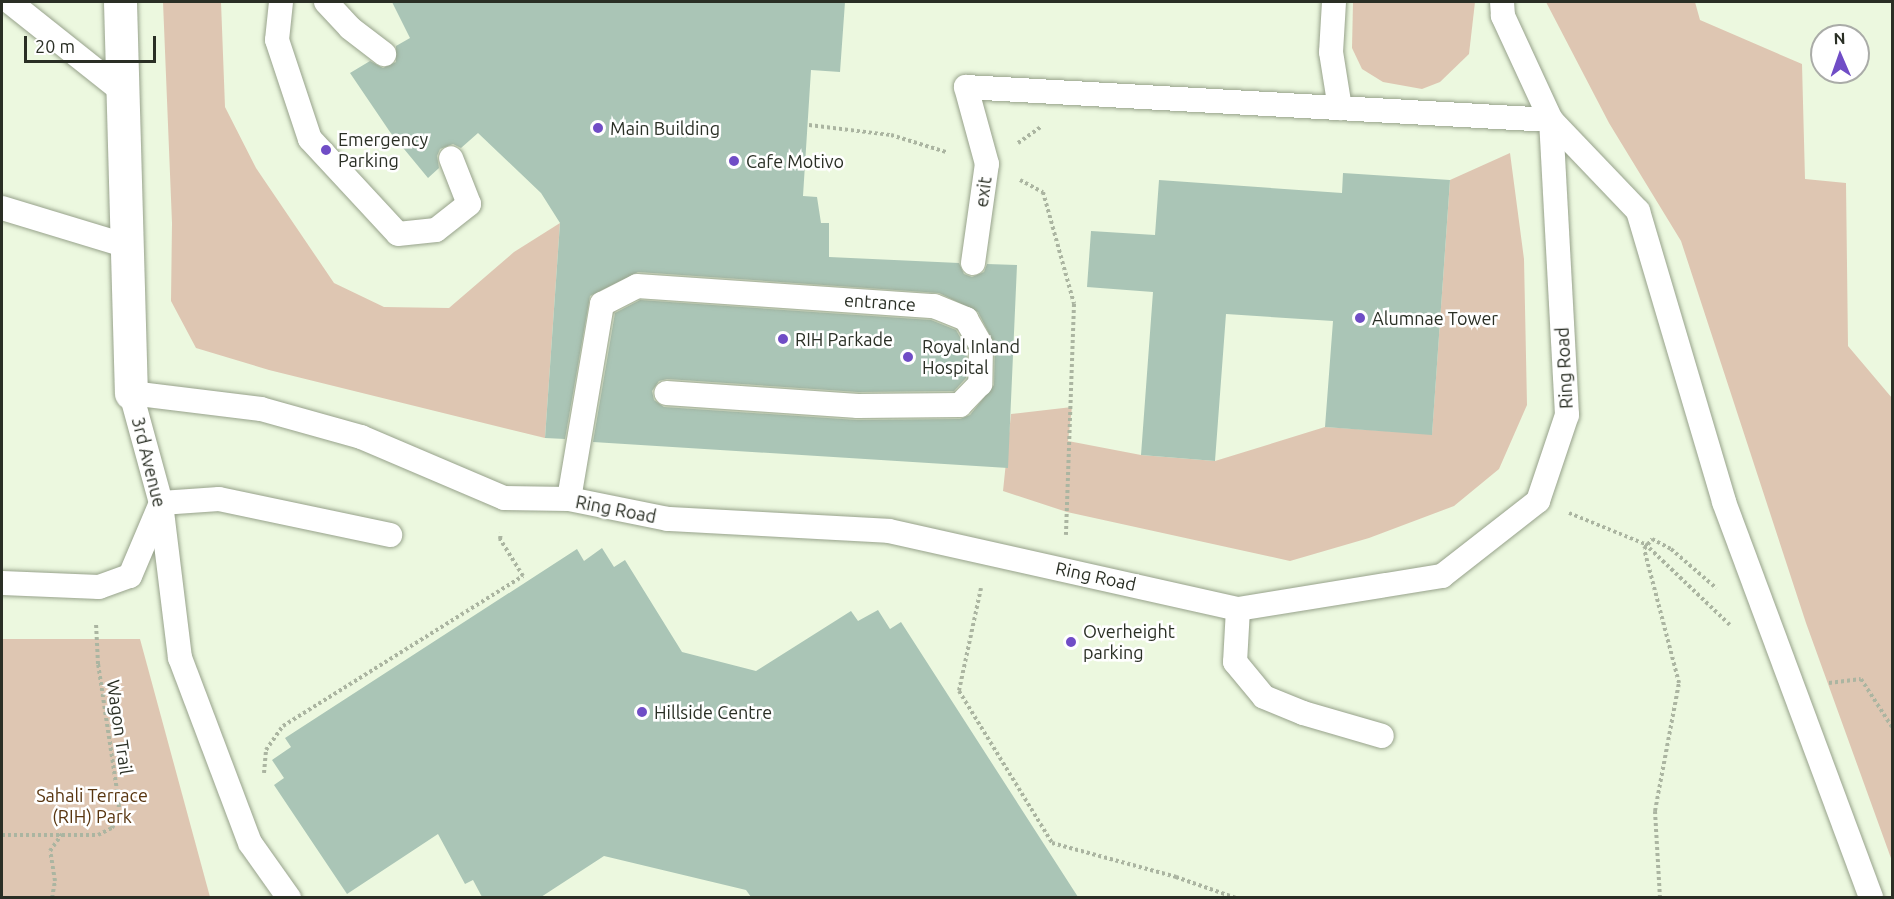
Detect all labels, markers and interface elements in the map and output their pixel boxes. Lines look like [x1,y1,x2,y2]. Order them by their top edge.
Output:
scale bar [27,24,159,62]
north arrow [1810,24,1870,84]
text: N [1833,29,1846,47]
text: 20 m [35,36,75,56]
place label: Main Building [610,117,720,139]
marker: Main Building [591,121,605,135]
place label: Emergency Parking [338,129,428,172]
marker: Emergency Parking [319,143,333,157]
place label: Cafe Motivo [746,150,844,172]
marker: Cafe Motivo [727,154,741,168]
street label: exit [970,175,996,209]
street label: entrance [843,289,917,315]
place label: Alumnae Tower [1372,307,1498,329]
marker: Alumnae Tower [1353,311,1367,325]
street label: Ring Road [1551,327,1577,409]
place label: RIH Parkade [795,328,893,350]
marker: RIH Parkade [776,332,790,346]
place label: Royal Inland Hospital [922,336,1020,378]
marker: Royal Inland Hospital [899,348,917,366]
street label: 3rd Avenue [127,415,171,509]
street label: Ring Road [574,491,658,527]
street label: Ring Road [1054,557,1138,595]
place label: Overheight parking [1083,621,1175,664]
marker: Overheight parking [1064,635,1078,649]
street label: Wagon Trail [103,678,137,776]
place label: Hillside Centre [654,701,772,723]
marker: Hillside Centre [635,705,649,719]
park label: Sahali Terrace (RIH) Park [36,785,148,828]

